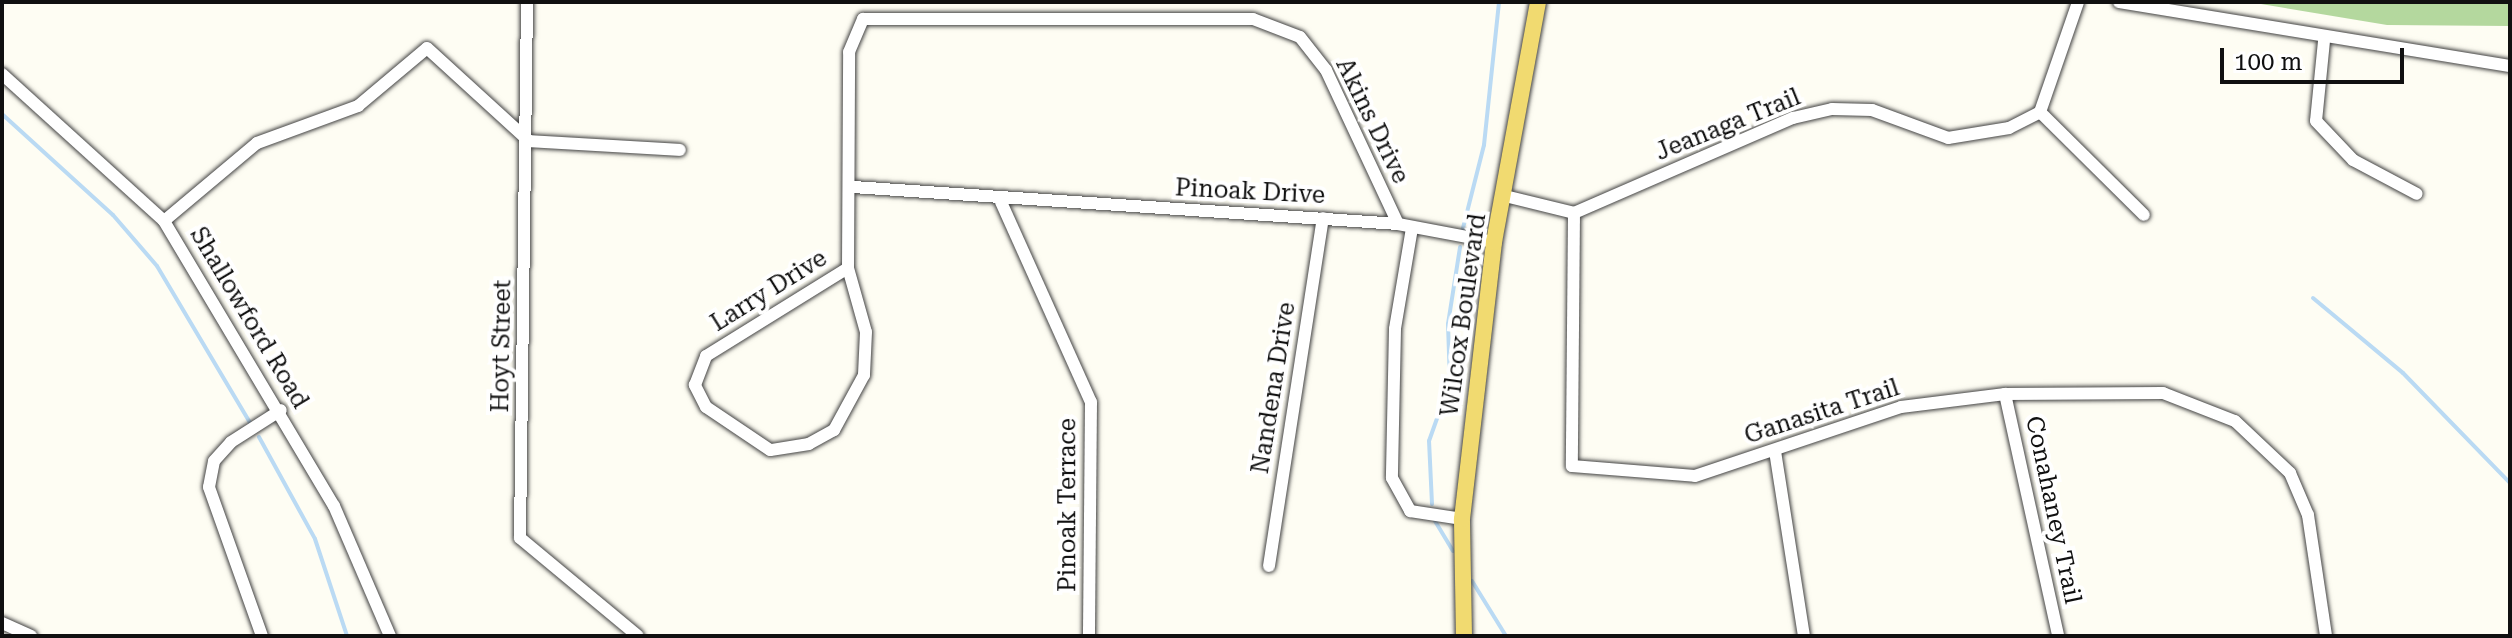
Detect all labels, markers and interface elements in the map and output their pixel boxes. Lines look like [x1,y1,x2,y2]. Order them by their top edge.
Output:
scale bar [2224,32,2408,82]
text: 100 m [2234,48,2302,76]
street label: Akins Drive [1329,54,1415,188]
street label: Jeanaga Trail [1651,83,1805,167]
street label: Pinoak Drive [1174,174,1326,210]
street label: Wilcox Boulevard [1435,212,1493,418]
street label: Shallowford Road [183,222,315,414]
street label: Larry Drive [706,244,832,338]
street label: Hoyt Street [486,279,518,413]
street label: Nandena Drive [1246,300,1302,476]
street label: Ganasita Trail [1741,373,1903,451]
street label: Conahaney Trail [2019,413,2087,607]
street label: Pinoak Terrace [1054,418,1082,592]

